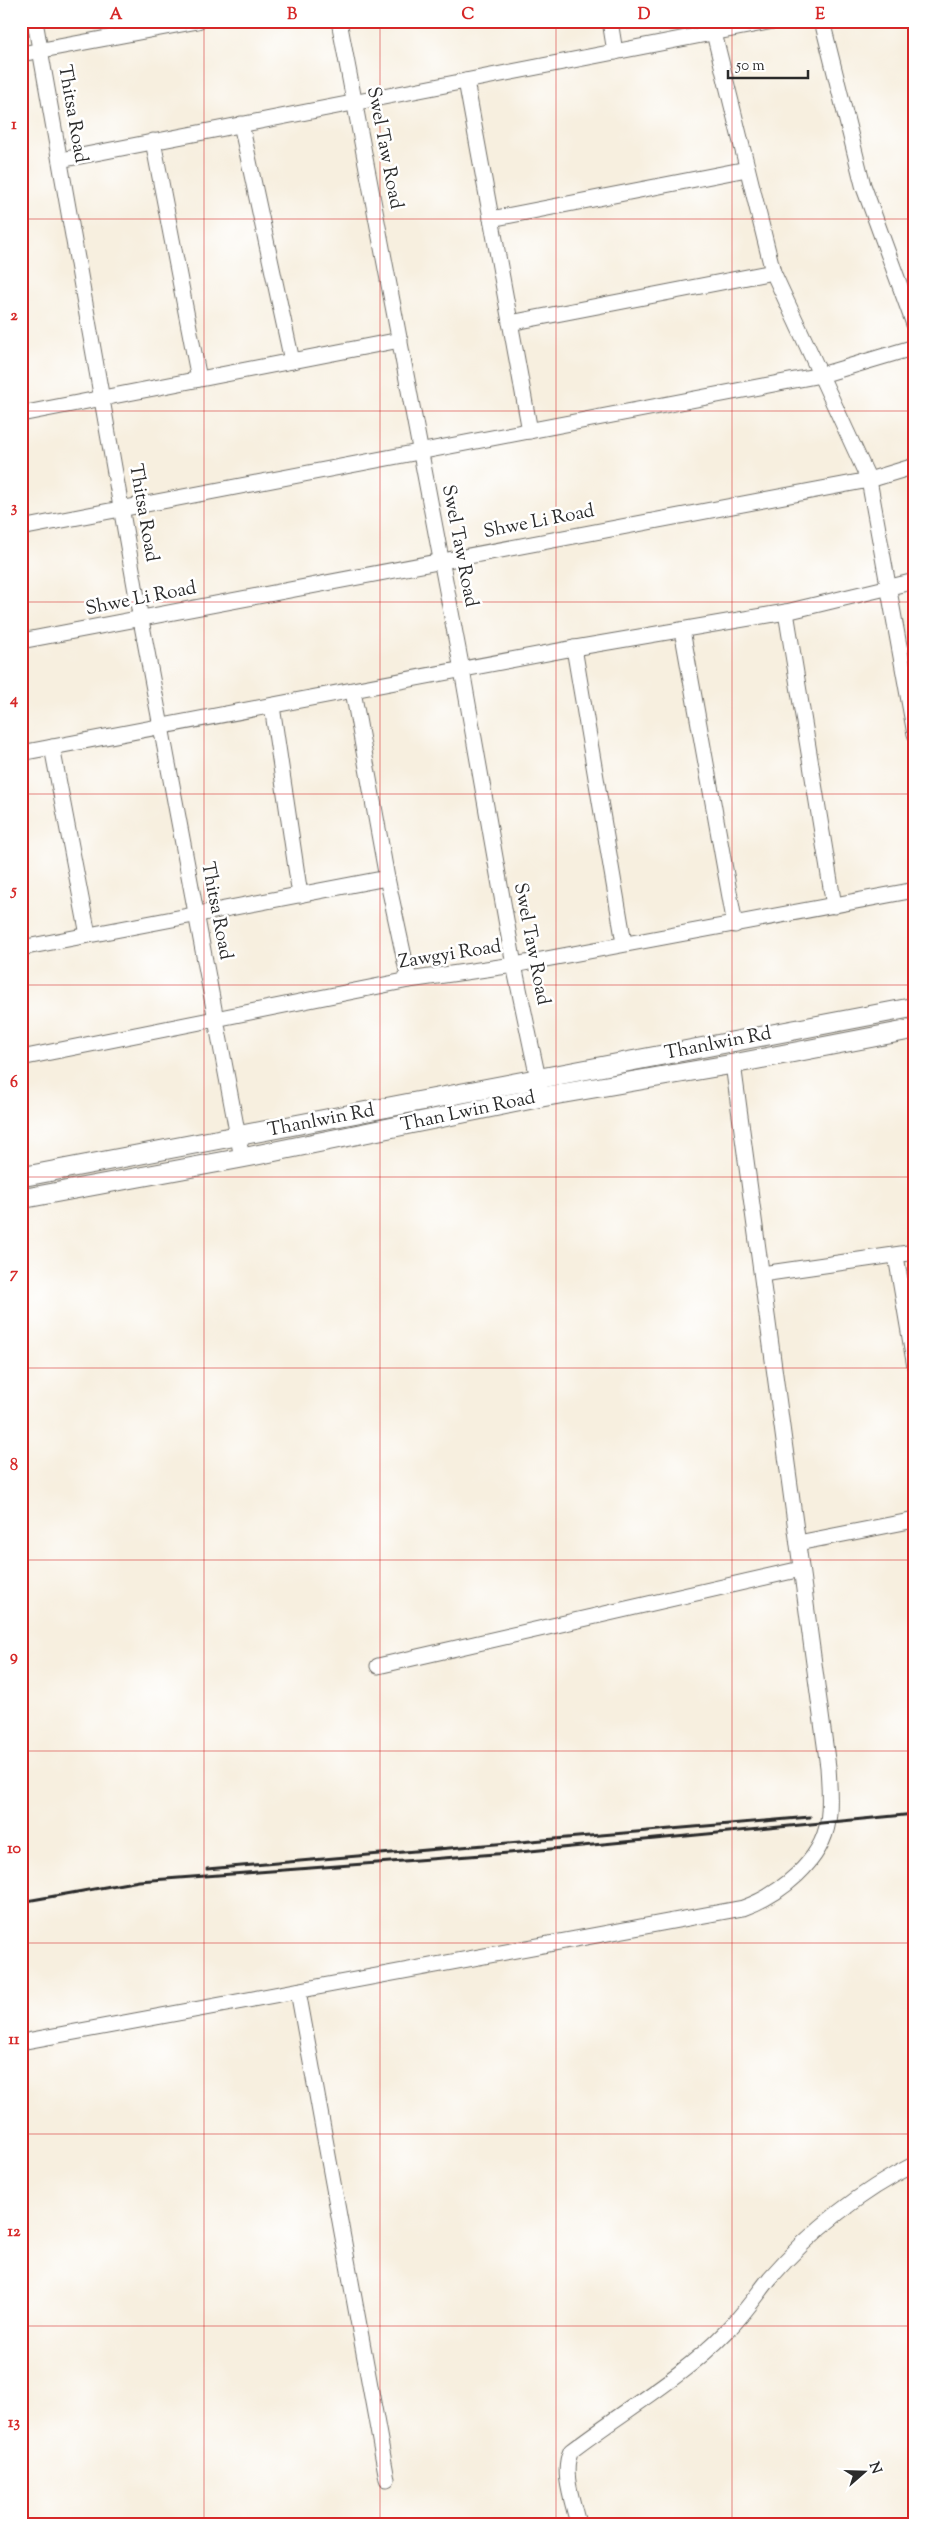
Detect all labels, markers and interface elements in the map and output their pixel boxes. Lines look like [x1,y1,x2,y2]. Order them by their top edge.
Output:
text: A [110,4,123,27]
text: B [287,4,297,27]
text: C [462,4,475,27]
text: D [638,4,651,27]
text: E [815,4,825,27]
scale bar [728,48,808,80]
text: 50 m [735,56,765,77]
street label: Thitsa Road [50,63,94,165]
street label: Swel Taw Road [359,84,409,212]
text: 1 [11,114,17,137]
text: 2 [10,305,18,328]
street label: Thitsa Road [121,462,165,564]
street label: Swel Taw Road [434,482,484,610]
text: 3 [11,497,18,520]
street label: Shwe Li Road [481,498,597,546]
street label: Shwe Li Road [83,575,199,623]
text: 4 [9,689,18,712]
street label: Thitsa Road [193,860,239,963]
text: 5 [9,880,17,903]
street label: Swel Taw Road [506,880,556,1008]
street label: Zawgyi Road [397,934,504,976]
street label: Thanlwin Rd [662,1020,774,1068]
text: 6 [10,1072,18,1095]
street label: Than Lwin Road [398,1084,538,1139]
street label: Thanlwin Rd [265,1097,377,1145]
text: 7 [10,1263,19,1286]
text: 8 [10,1455,18,1478]
text: 9 [10,1646,18,1669]
text: 10 [7,1838,21,1861]
text: 11 [9,2029,20,2052]
text: 12 [8,2221,21,2244]
text: 13 [8,2412,20,2435]
north arrow [838,2448,888,2498]
text: N [863,2460,886,2477]

